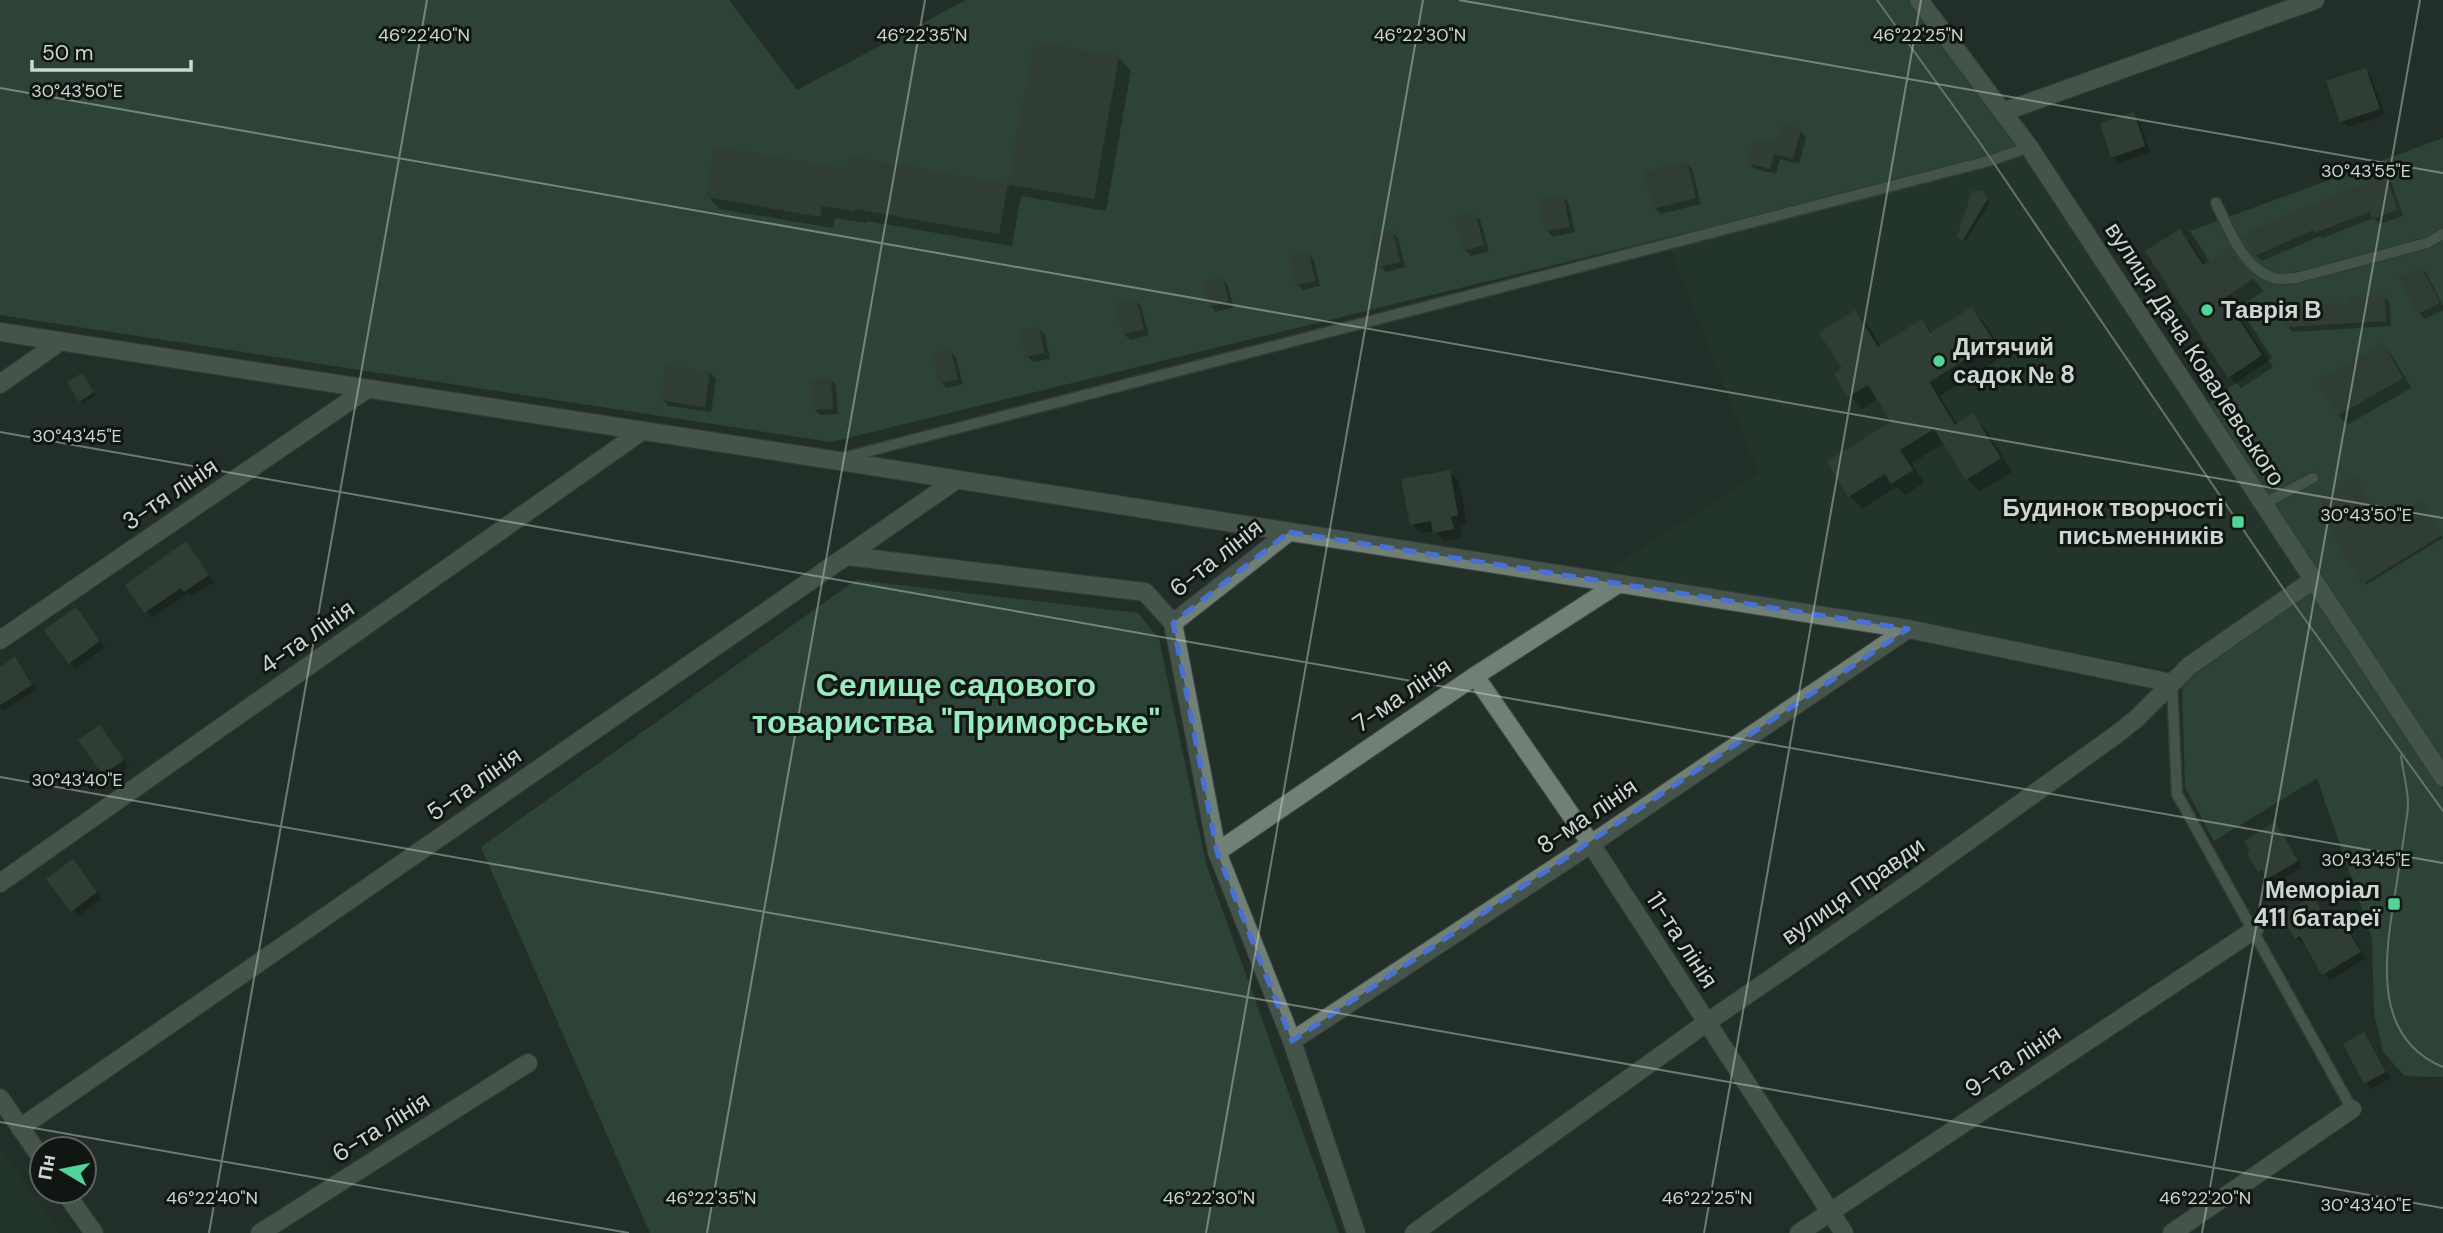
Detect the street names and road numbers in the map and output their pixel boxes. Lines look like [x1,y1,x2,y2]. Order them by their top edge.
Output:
street label: вулиця Дача Ковалевського [2098,216,2292,492]
street label: 3-тя лінія [116,450,223,537]
street label: 6-та лінія [1163,512,1268,604]
street label: 4-та лінія [253,593,360,681]
street label: 7-ма лінія [1347,650,1457,739]
street label: 5-та лінія [420,740,527,828]
street label: 8-ма лінія [1530,771,1643,861]
street label: вулиця Правди [1775,830,1930,951]
street label: 11-та лінія [1640,885,1725,994]
street label: 9-та лінія [1959,1017,2067,1104]
street label: 6-та лінія [326,1084,435,1169]

